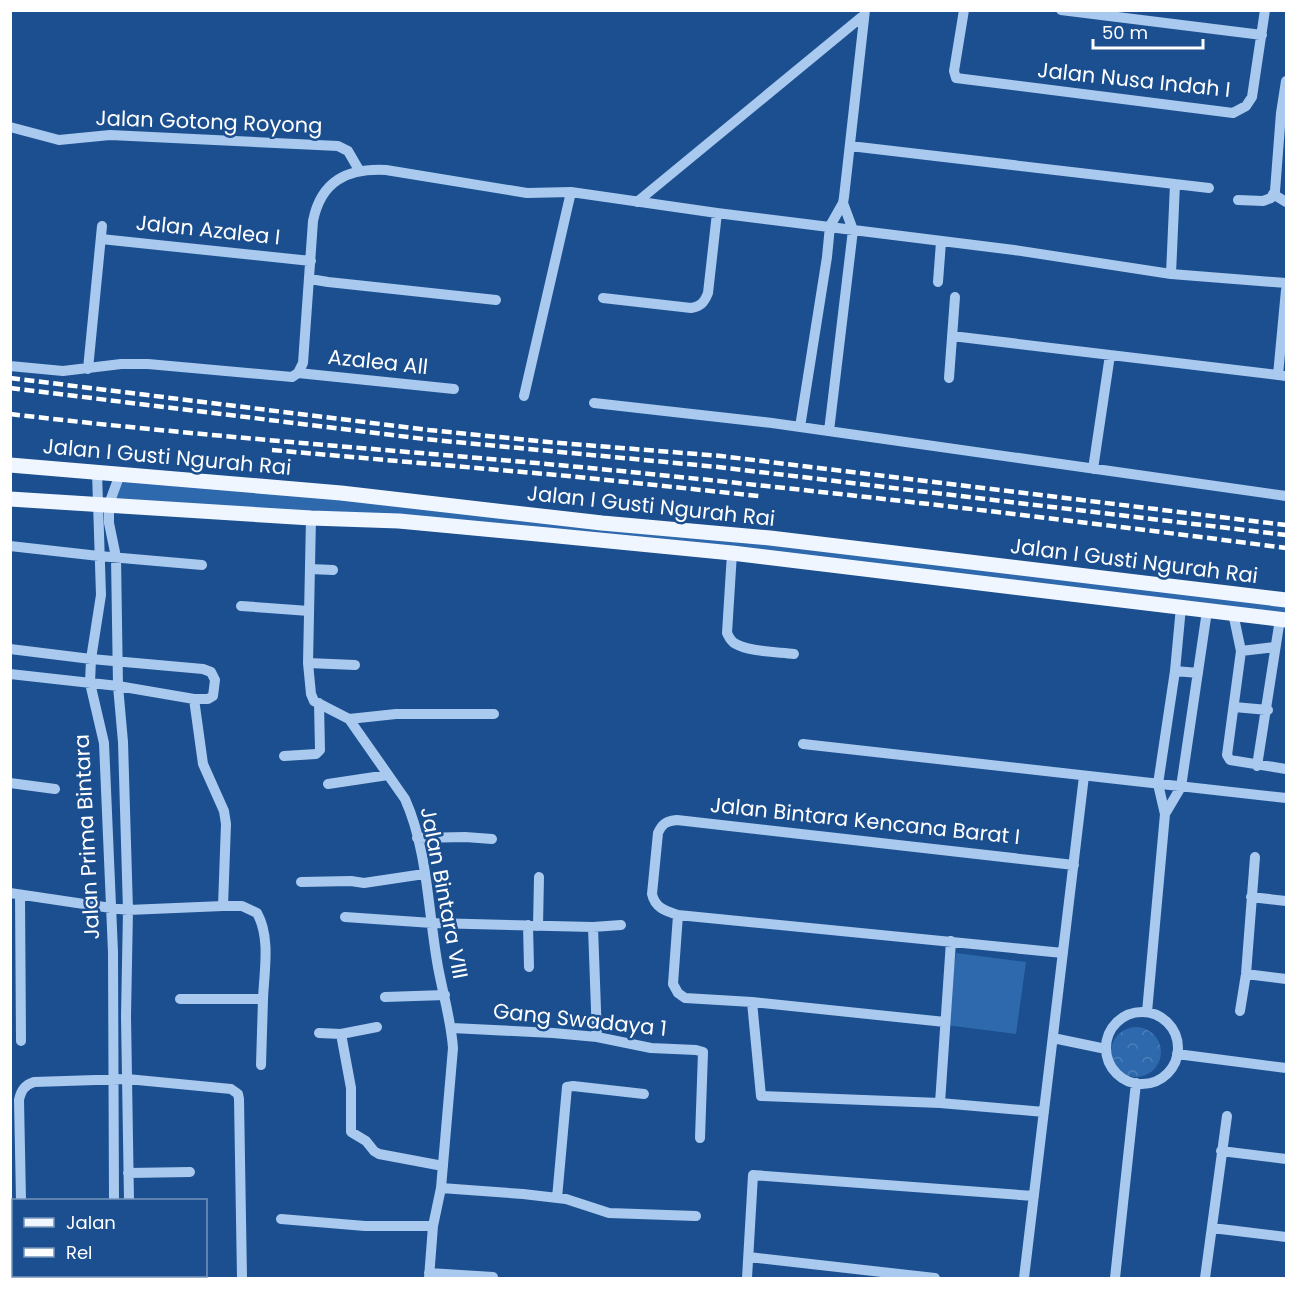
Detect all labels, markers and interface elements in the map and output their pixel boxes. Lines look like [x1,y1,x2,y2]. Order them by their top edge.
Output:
scale bar [1093,12,1202,50]
text: 50 m [1102,20,1148,45]
street label: Jalan Nusa Indah I [1036,55,1232,104]
street label: Jalan Gotong Royong [95,103,323,140]
street label: Jalan Azalea I [135,208,282,251]
street label: Azalea All [327,342,429,381]
street label: Jalan I Gusti Ngurah Rai [42,431,292,482]
street label: Jalan I Gusti Ngurah Rai [526,478,777,533]
street label: Jalan I Gusti Ngurah Rai [1009,531,1260,590]
street label: Jalan Prima Bintara [67,734,106,940]
street label: Jalan Bintara Kencana Barat I [709,790,1021,851]
street label: Jalan Bintara VIII [414,805,475,981]
street label: Gang Swadaya 1 [492,996,668,1043]
legend [12,1199,207,1277]
text: Jalan [66,1210,116,1235]
text: Rel [66,1240,93,1265]

